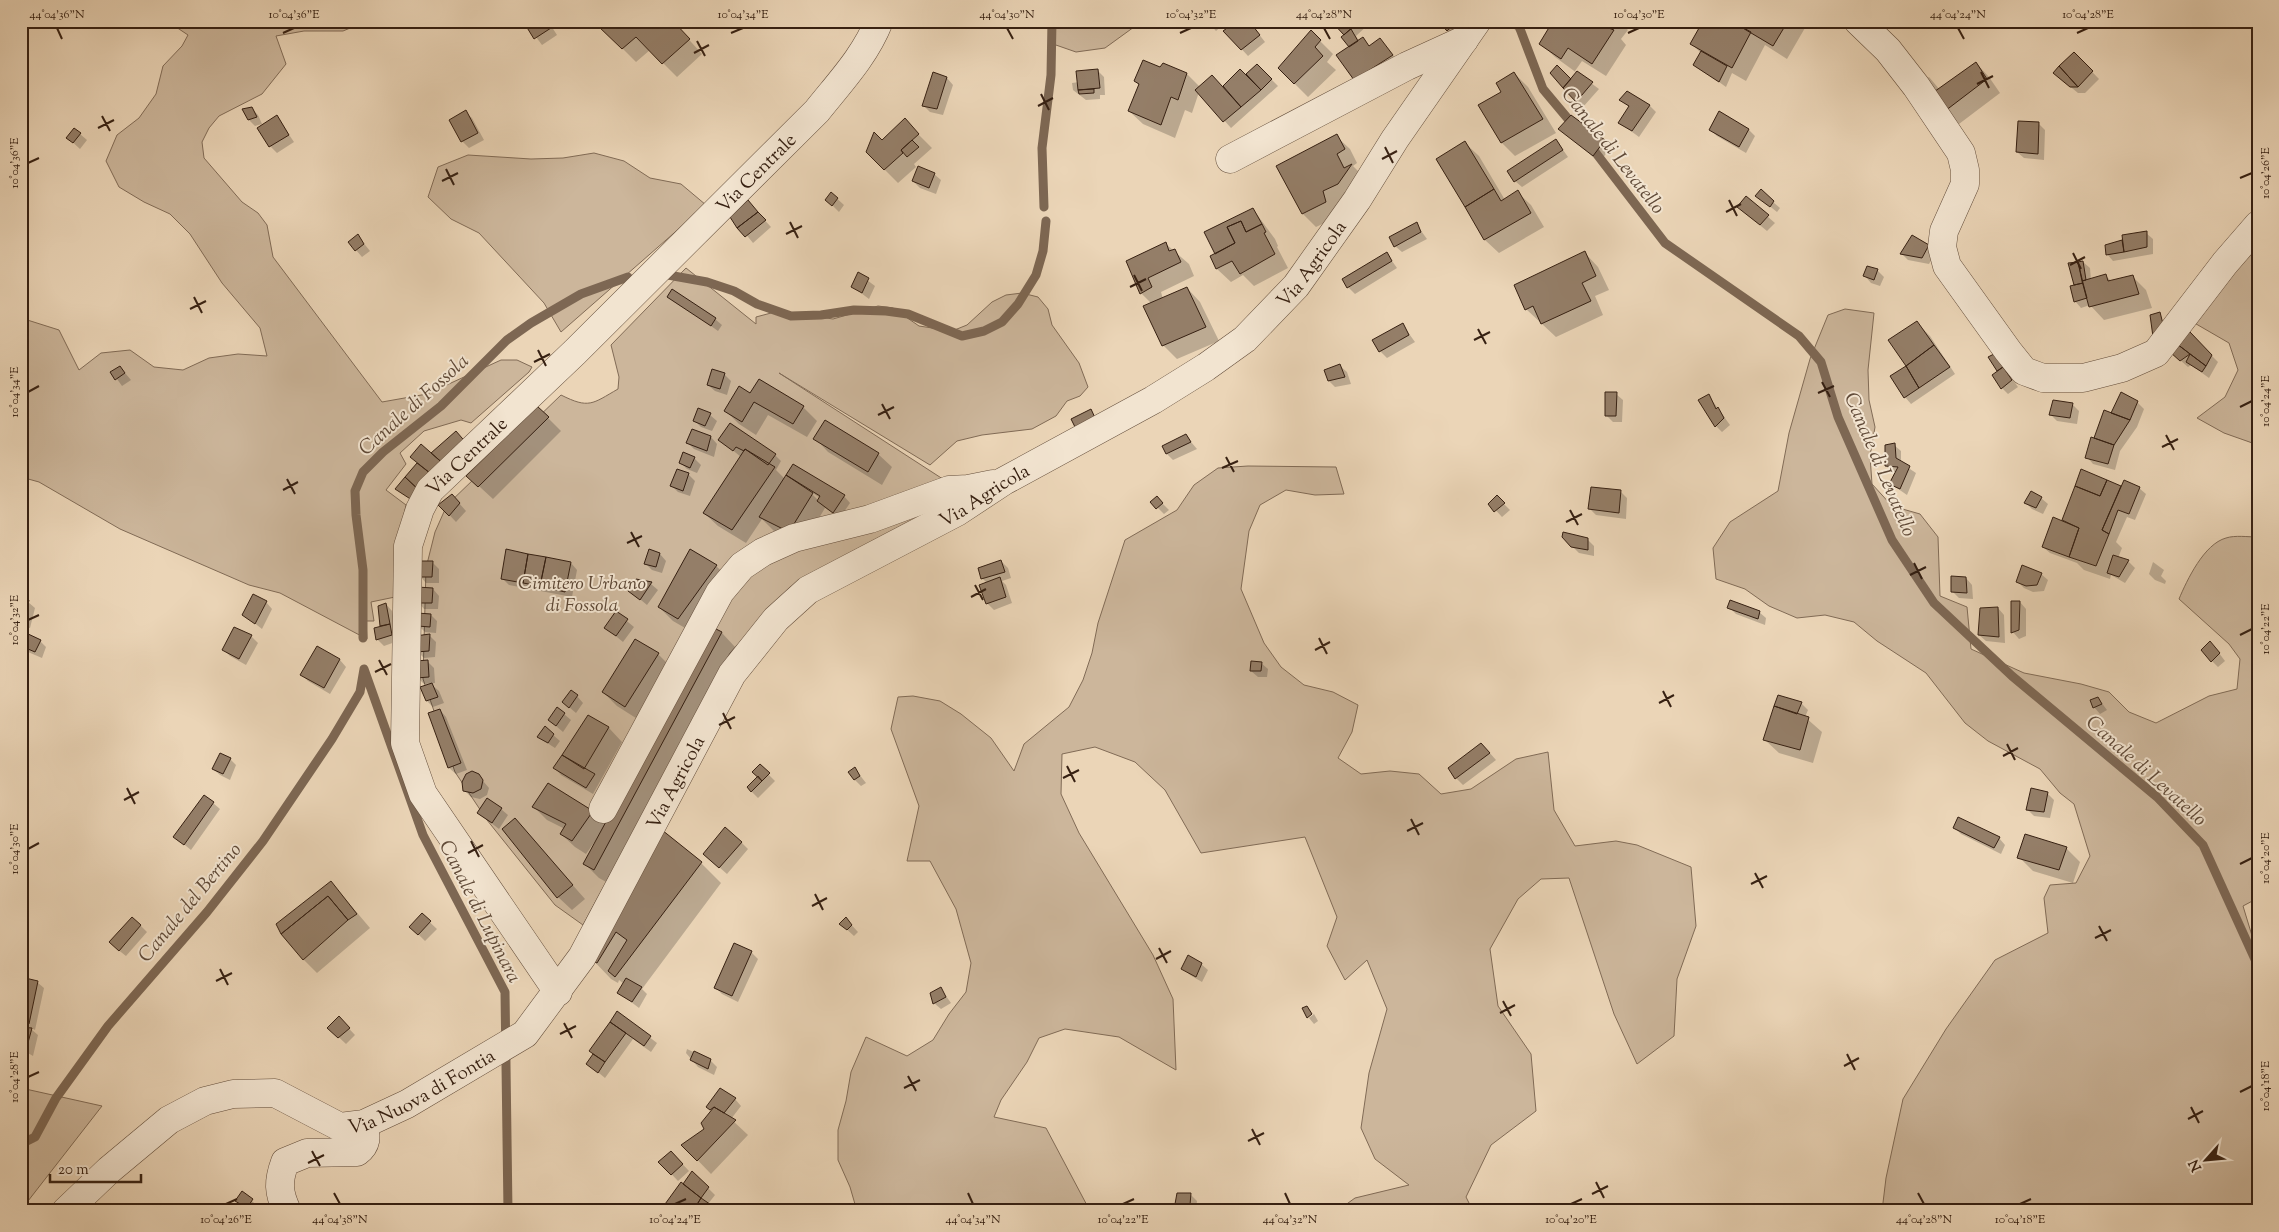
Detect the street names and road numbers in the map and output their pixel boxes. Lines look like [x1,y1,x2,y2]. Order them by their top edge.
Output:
street label: Via Centrale [711,128,804,220]
street label: Via Agricola [1271,216,1354,315]
street label: Via Centrale [421,412,515,503]
street label: Via Agricola [935,458,1035,535]
street label: Via Agricola [641,732,713,835]
street label: Via Nuova di Fontia [346,1044,501,1142]

